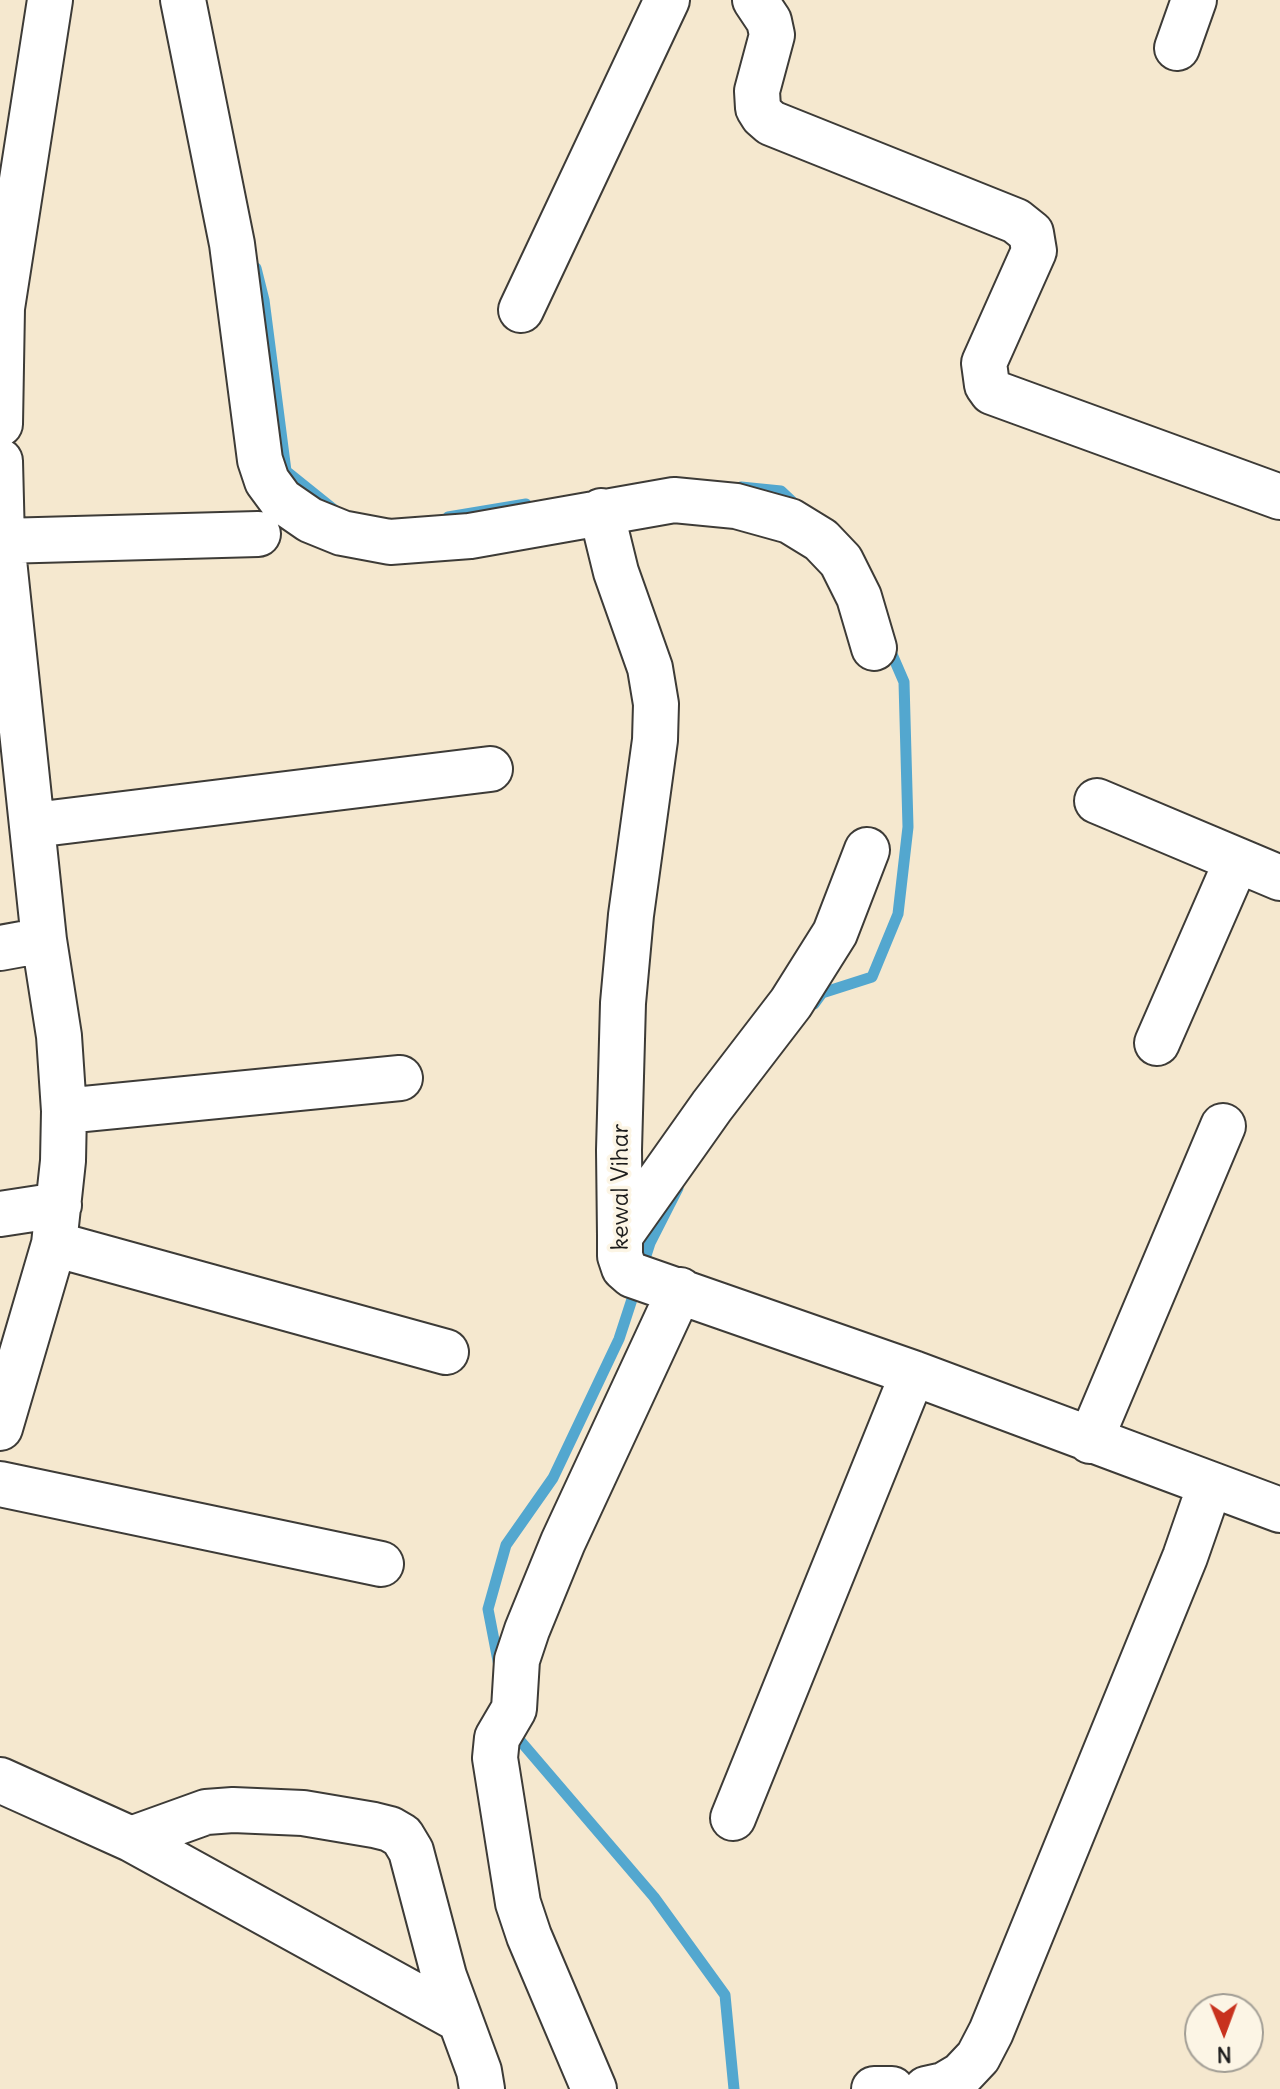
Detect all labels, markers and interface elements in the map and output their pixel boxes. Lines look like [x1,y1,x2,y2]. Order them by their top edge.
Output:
street label: kewal Vihar [607,1124,635,1250]
north arrow [1184,1993,1264,2073]
text: N [1217,2041,1232,2069]

